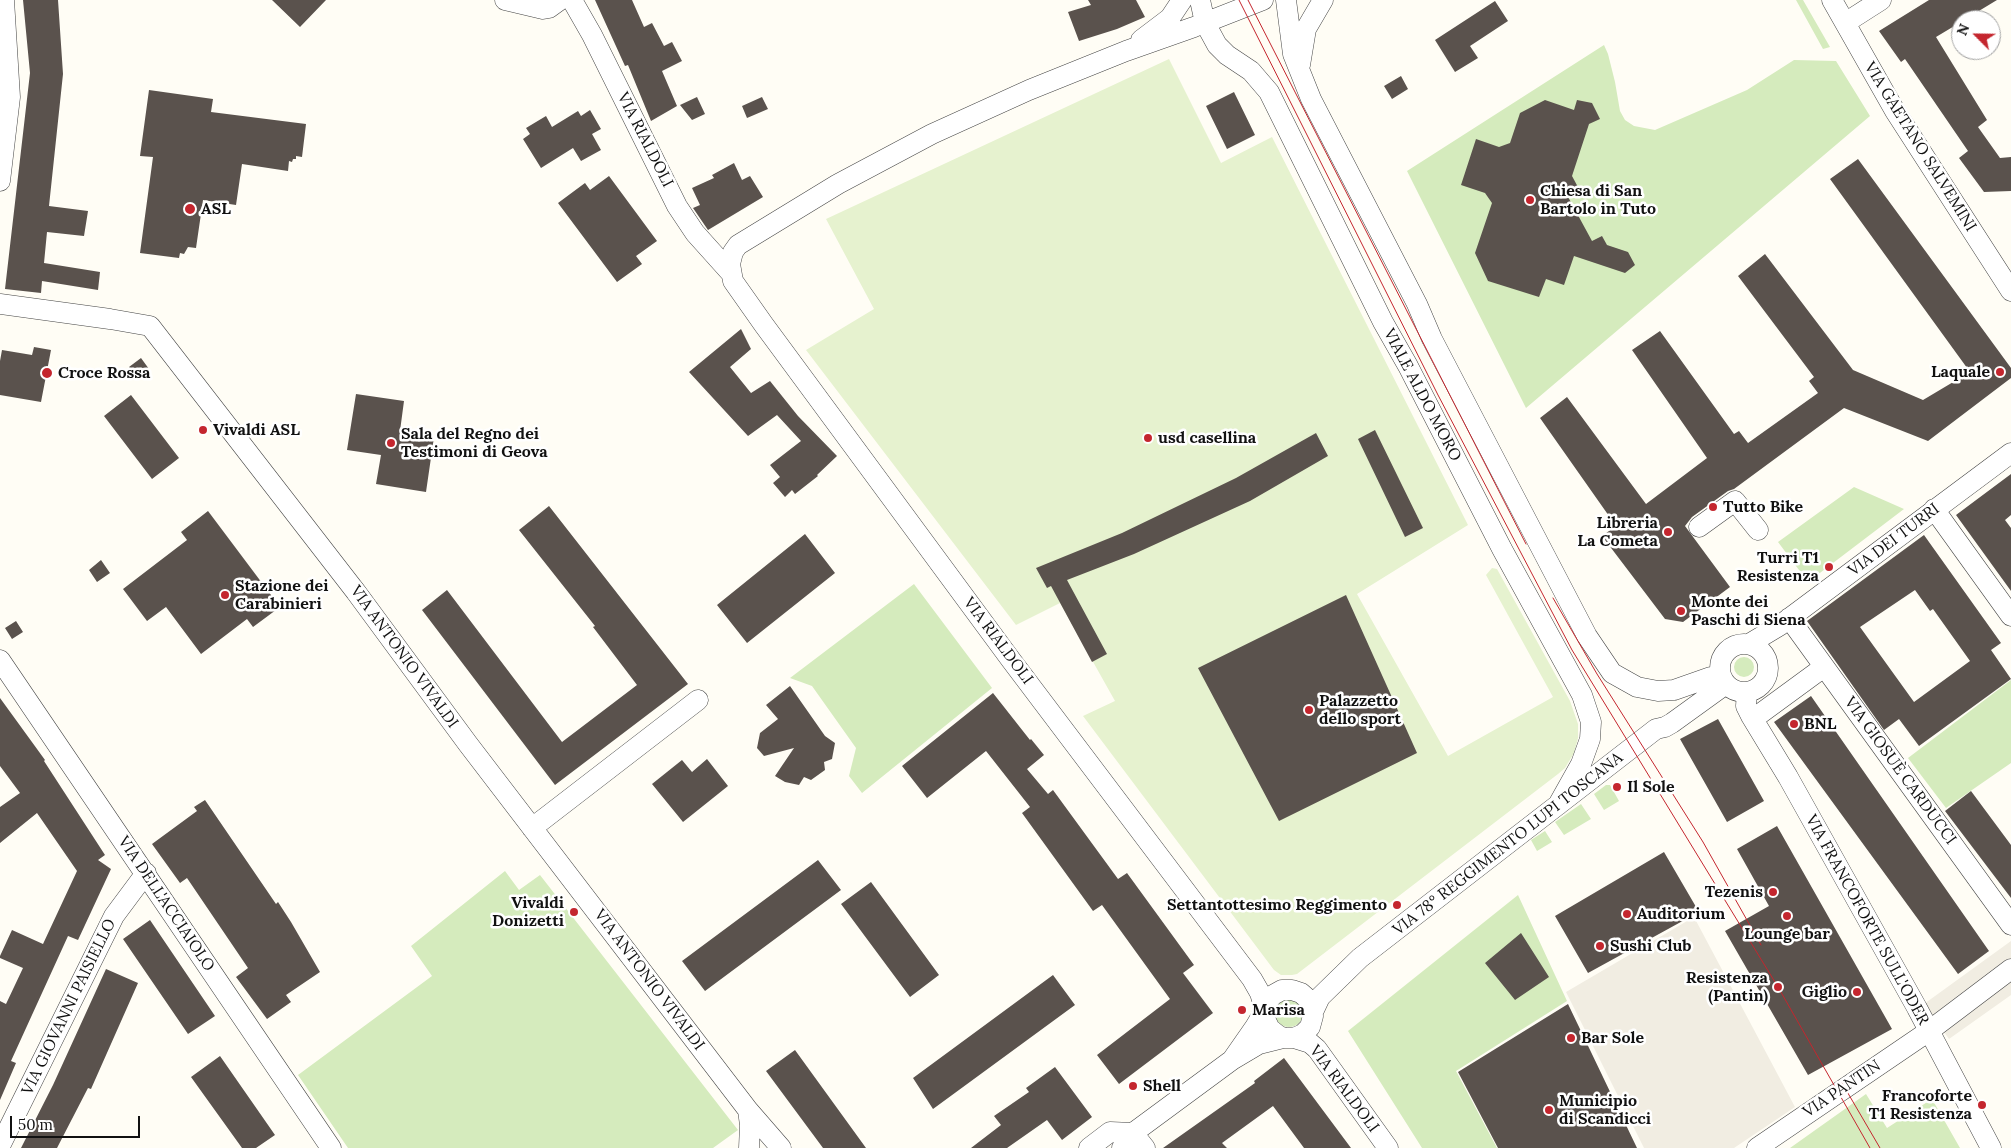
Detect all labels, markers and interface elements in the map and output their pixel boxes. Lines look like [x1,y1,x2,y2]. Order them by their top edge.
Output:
north arrow [1951,10,2001,60]
text: N [1953,21,1974,38]
street label: VIA GAETANO SALVEMINI [1860,59,1980,235]
street label: VIA RIALDOLI [613,89,677,191]
place label: Chiesa di San Bartolo in Tuto [1540,181,1656,219]
marker: Chiesa di San Bartolo in Tuto [1524,194,1536,206]
place label: ASL [201,199,231,219]
marker: ASL [183,202,197,216]
street label: VIALE ALDO MORO [1379,325,1465,465]
place label: Laquale [1931,362,1990,382]
place label: Croce Rossa [58,363,150,383]
marker: Croce Rossa [40,366,54,380]
marker: Laquale [1994,366,2006,378]
place label: Vivaldi ASL [213,420,300,440]
marker: Vivaldi ASL [197,424,209,436]
place label: Sala del Regno dei Testimoni di Geova [401,424,548,462]
place label: usd casellina [1158,428,1256,448]
marker: usd casellina [1142,432,1154,444]
marker: Sala del Regno dei Testimoni di Geova [385,437,397,449]
place label: Tutto Bike [1723,497,1803,517]
street label: VIA DEI TURRI [1845,500,1943,580]
marker: Tutto Bike [1707,501,1719,513]
place label: Libreria La Cometa [1577,513,1658,551]
marker: Libreria La Cometa [1662,526,1674,538]
place label: Turri T1 Resistenza [1737,548,1819,586]
marker: Turri T1 Resistenza [1823,561,1835,573]
place label: Stazione dei Carabinieri [235,576,328,614]
street label: VIA ANTONIO VIVALDI [346,582,462,732]
marker: Stazione dei Carabinieri [219,589,231,601]
place label: Monte dei Paschi di Siena [1691,592,1806,630]
street label: VIA RIALDOLI [959,594,1037,688]
marker: Monte dei Paschi di Siena [1675,605,1687,617]
place label: Palazzetto dello sport [1319,691,1401,729]
street label: VIA GIOSUÈ CARDUCCI [1840,693,1960,849]
marker: Palazzetto dello sport [1303,704,1315,716]
place label: BNL [1804,714,1836,734]
marker: BNL [1788,718,1800,730]
street label: VIA 78° REGGIMENTO LUPI TOSCANA [1389,748,1627,940]
place label: Il Sole [1627,777,1675,797]
marker: Il Sole [1611,781,1623,793]
street label: VIA FRANCOFORTE SULL'ODER [1801,812,1933,1028]
street label: VIA DELL'ACCIAIOLO [114,833,218,975]
place label: Tezenis [1705,882,1763,902]
marker: Tezenis [1767,886,1779,898]
place label: Vivaldi Donizetti [492,893,564,931]
place label: Settantottesimo Reggimento [1167,895,1387,915]
marker: Settantottesimo Reggimento [1391,899,1403,911]
place label: Auditorium [1637,904,1725,924]
marker: Vivaldi Donizetti [568,906,580,918]
street label: VIA ANTONIO VIVALDI [590,906,708,1054]
marker: Auditorium [1621,908,1633,920]
marker: Lounge bar [1781,910,1793,922]
street label: VIA GIOVANNI PAISIELLO [18,916,120,1098]
place label: Lounge bar [1744,924,1830,944]
place label: Sushi Club [1610,936,1692,956]
marker: Sushi Club [1594,940,1606,952]
place label: Resistenza (Pantin) [1686,968,1768,1006]
marker: Resistenza (Pantin) [1772,981,1784,993]
place label: Giglio [1802,982,1847,1002]
marker: Giglio [1851,986,1863,998]
place label: Marisa [1252,1000,1305,1020]
marker: Marisa [1236,1004,1248,1016]
place label: Bar Sole [1581,1028,1644,1048]
marker: Bar Sole [1565,1032,1577,1044]
street label: VIA RIALDOLI [1305,1042,1383,1136]
street label: VIA PANTIN [1800,1056,1884,1122]
place label: Shell [1143,1076,1181,1096]
marker: Shell [1127,1080,1139,1092]
place label: Francoforte T1 Resistenza [1869,1086,1972,1124]
place label: Municipio di Scandicci [1559,1091,1651,1129]
marker: Francoforte T1 Resistenza [1976,1099,1988,1111]
marker: Municipio di Scandicci [1543,1104,1555,1116]
scale bar [12,1106,142,1138]
text: 50 m [18,1115,53,1134]

